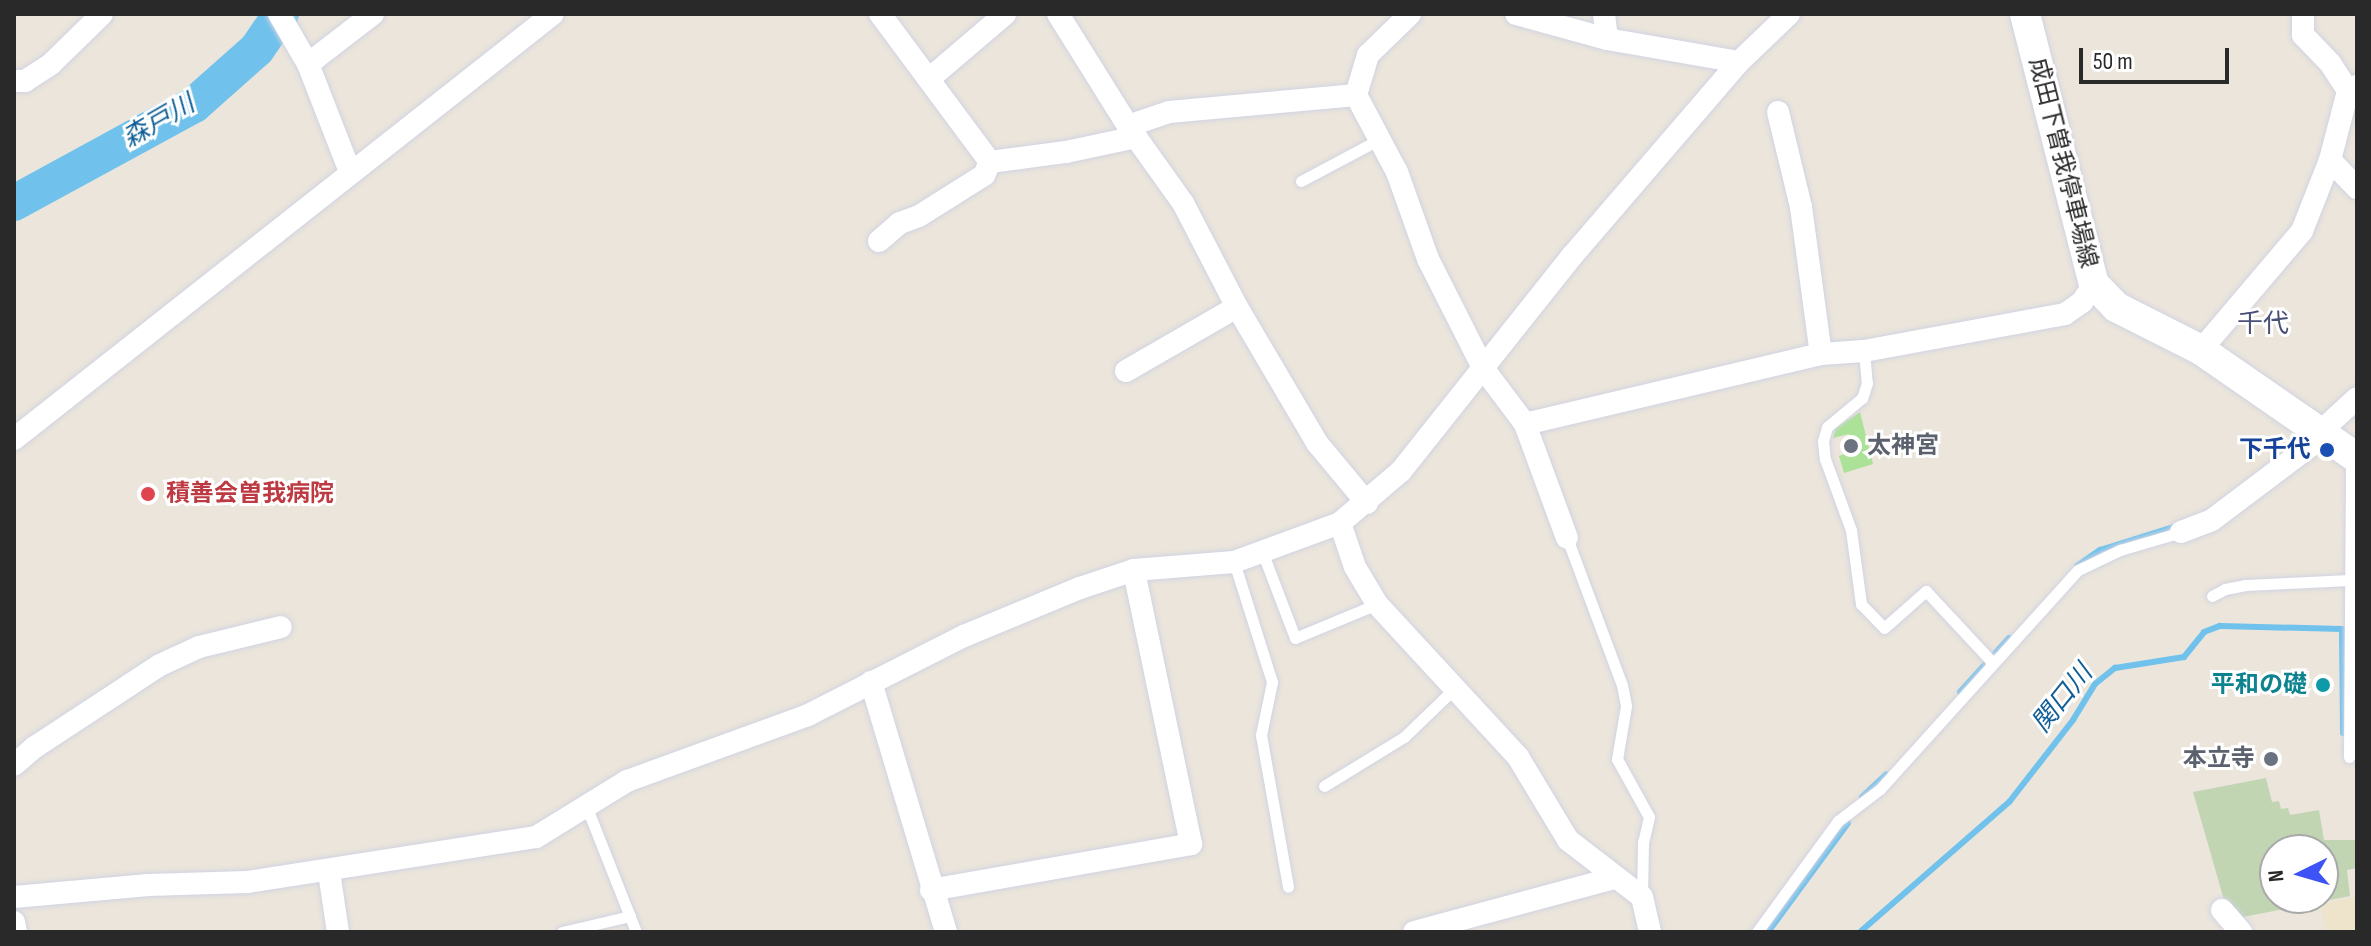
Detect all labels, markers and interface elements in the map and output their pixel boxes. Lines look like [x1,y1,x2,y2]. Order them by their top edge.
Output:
scale bar [2083,32,2233,82]
text: 50 m [2093,47,2133,76]
street label: 成田下曽我停車場線 [2023,55,2103,271]
water label: 森戸川 [117,89,201,155]
district label: 千代 [2237,309,2289,341]
place label: 太神宮 [1867,432,1939,460]
place label: 下千代 [2239,436,2311,464]
marker: 太神宮 [1842,437,1860,455]
marker: 下千代 [2318,441,2336,459]
place label: 積善会曽我病院 [166,480,334,508]
marker: 積善会曽我病院 [137,483,159,505]
water label: 関口川 [2026,659,2100,739]
place label: 平和の礎 [2211,671,2307,699]
marker: 平和の礎 [2314,676,2332,694]
place label: 本立寺 [2183,745,2255,773]
marker: 本立寺 [2262,750,2280,768]
north arrow [2259,834,2339,914]
text: N [2263,869,2291,883]

